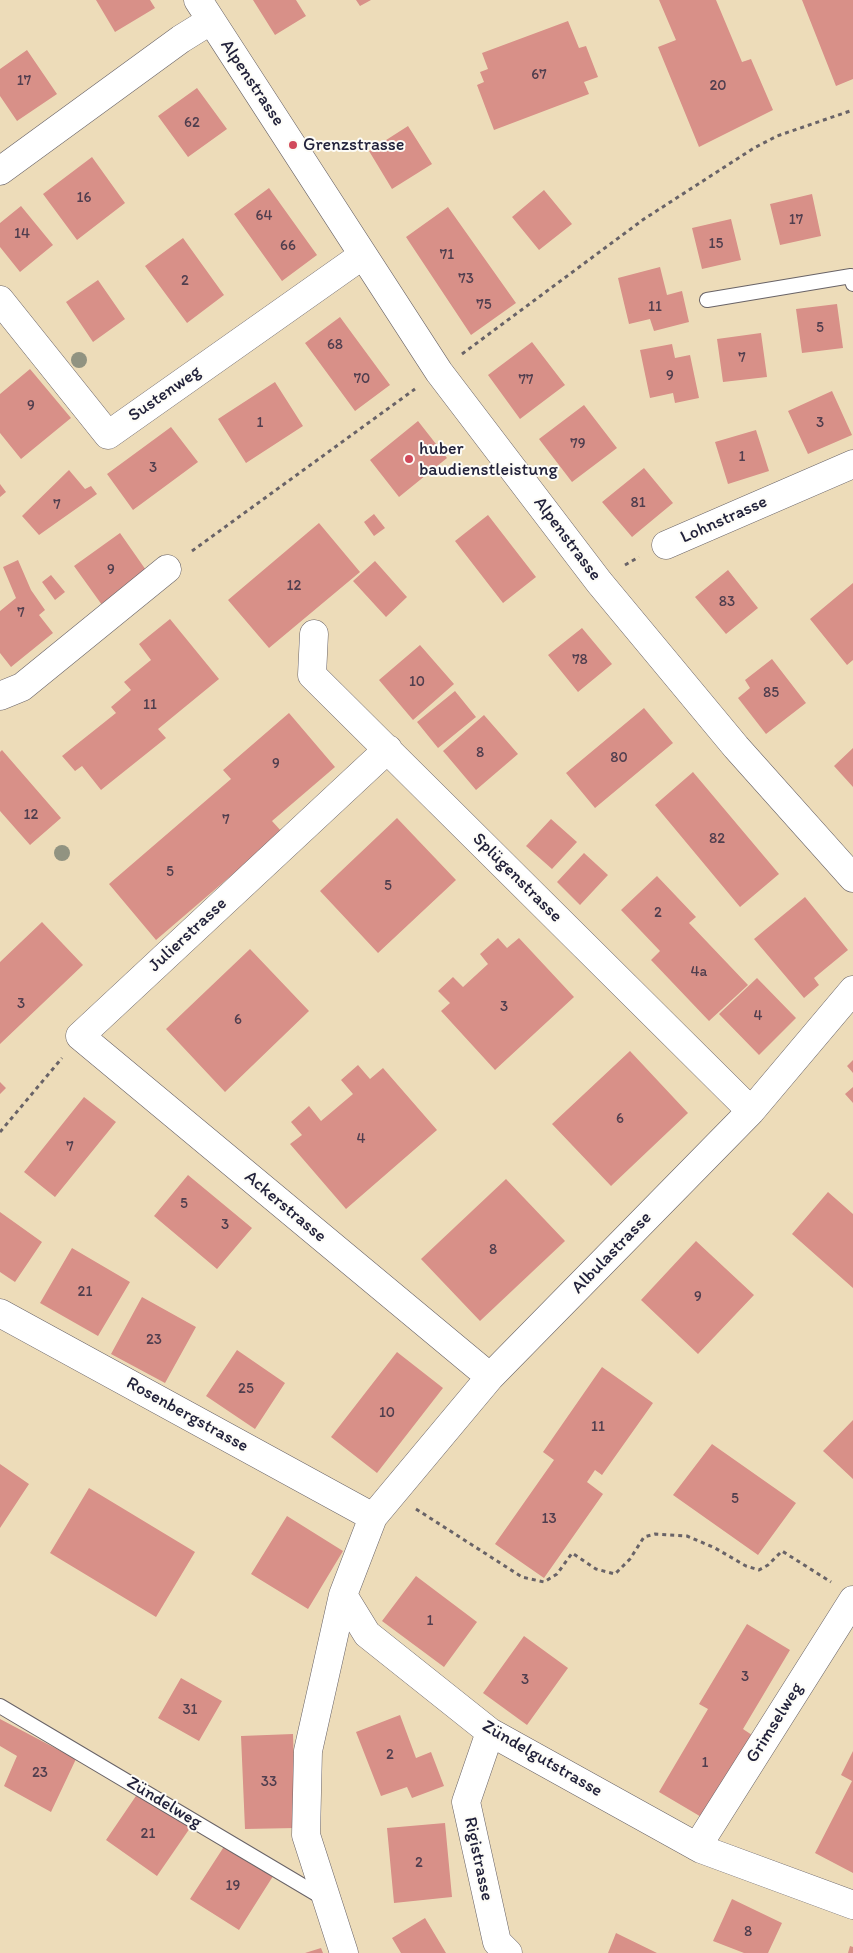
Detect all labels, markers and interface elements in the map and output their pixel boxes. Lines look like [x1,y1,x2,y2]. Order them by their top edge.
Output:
street label: Alpenstrasse [215,36,289,130]
house number: 67 [531,66,547,84]
house number: 17 [17,72,31,90]
house number: 20 [709,77,727,95]
house number: 62 [184,114,200,132]
place label: Grenzstrasse [303,134,405,156]
marker: Grenzstrasse [287,139,299,151]
house number: 16 [77,189,91,207]
house number: 64 [256,207,272,225]
house number: 17 [789,211,803,229]
house number: 14 [14,225,30,243]
house number: 15 [709,235,723,253]
house number: 66 [280,237,296,255]
house number: 71 [440,246,454,264]
house number: 73 [458,270,474,288]
house number: 2 [181,272,189,290]
house number: 75 [476,296,492,314]
house number: 11 [648,298,662,316]
house number: 5 [816,319,824,337]
house number: 68 [327,336,343,354]
house number: 7 [738,349,746,367]
street label: Sustenweg [125,361,205,427]
house number: 9 [666,367,674,385]
house number: 70 [354,370,370,388]
house number: 77 [519,371,533,389]
house number: 9 [27,397,35,415]
house number: 1 [257,414,263,432]
house number: 3 [816,414,824,432]
house number: 79 [570,435,586,453]
place label: huber baudienstleistung [419,438,558,480]
house number: 1 [739,448,745,466]
marker: huber baudienstleistung [403,453,415,465]
house number: 3 [149,459,157,477]
street label: Lohnstrasse [677,491,771,549]
street label: Alpenstrasse [528,493,606,585]
house number: 81 [630,494,646,512]
house number: 7 [53,496,61,514]
house number: 9 [107,561,115,579]
house number: 12 [287,577,301,595]
house number: 83 [719,593,735,611]
house number: 7 [17,604,25,622]
house number: 78 [572,651,588,669]
house number: 10 [409,673,425,691]
house number: 85 [763,684,779,702]
house number: 11 [143,696,157,714]
house number: 8 [476,744,484,762]
house number: 80 [610,749,628,767]
house number: 9 [272,755,280,773]
house number: 12 [24,806,38,824]
house number: 7 [222,811,230,829]
street label: Splügenstrasse [468,829,566,927]
house number: 82 [709,830,725,848]
house number: 5 [166,863,174,881]
house number: 5 [384,877,392,895]
street label: Julierstrasse [144,893,232,977]
house number: 2 [654,904,662,922]
house number: 4a [691,963,707,981]
house number: 3 [17,995,25,1013]
house number: 3 [500,998,508,1016]
house number: 4 [753,1007,763,1025]
house number: 6 [234,1011,242,1029]
house number: 6 [616,1110,624,1128]
house number: 4 [356,1130,366,1148]
house number: 7 [66,1138,74,1156]
street label: Ackerstrasse [240,1166,330,1248]
house number: 5 [180,1195,188,1213]
street label: Albulastrasse [568,1207,656,1299]
house number: 3 [221,1216,229,1234]
house number: 8 [489,1241,497,1259]
house number: 21 [78,1283,92,1301]
house number: 9 [694,1288,702,1306]
house number: 23 [146,1331,162,1349]
street label: Rosenbergstrasse [122,1373,252,1457]
house number: 25 [238,1380,254,1398]
house number: 10 [379,1404,395,1422]
house number: 11 [591,1418,605,1436]
house number: 5 [731,1490,739,1508]
house number: 13 [541,1510,557,1528]
house number: 1 [427,1612,433,1630]
house number: 3 [741,1668,749,1686]
house number: 3 [521,1671,529,1689]
street label: Grimselweg [742,1679,808,1767]
house number: 31 [182,1701,198,1719]
street label: Zündelgutstrasse [478,1716,606,1802]
house number: 2 [386,1746,394,1764]
house number: 1 [702,1754,708,1772]
house number: 23 [32,1764,48,1782]
street label: Zündelweg [123,1772,205,1834]
house number: 33 [261,1773,277,1791]
street label: Rigistrasse [459,1815,497,1903]
house number: 21 [141,1825,155,1843]
house number: 2 [415,1854,423,1872]
house number: 19 [226,1877,240,1895]
house number: 8 [744,1923,752,1941]

